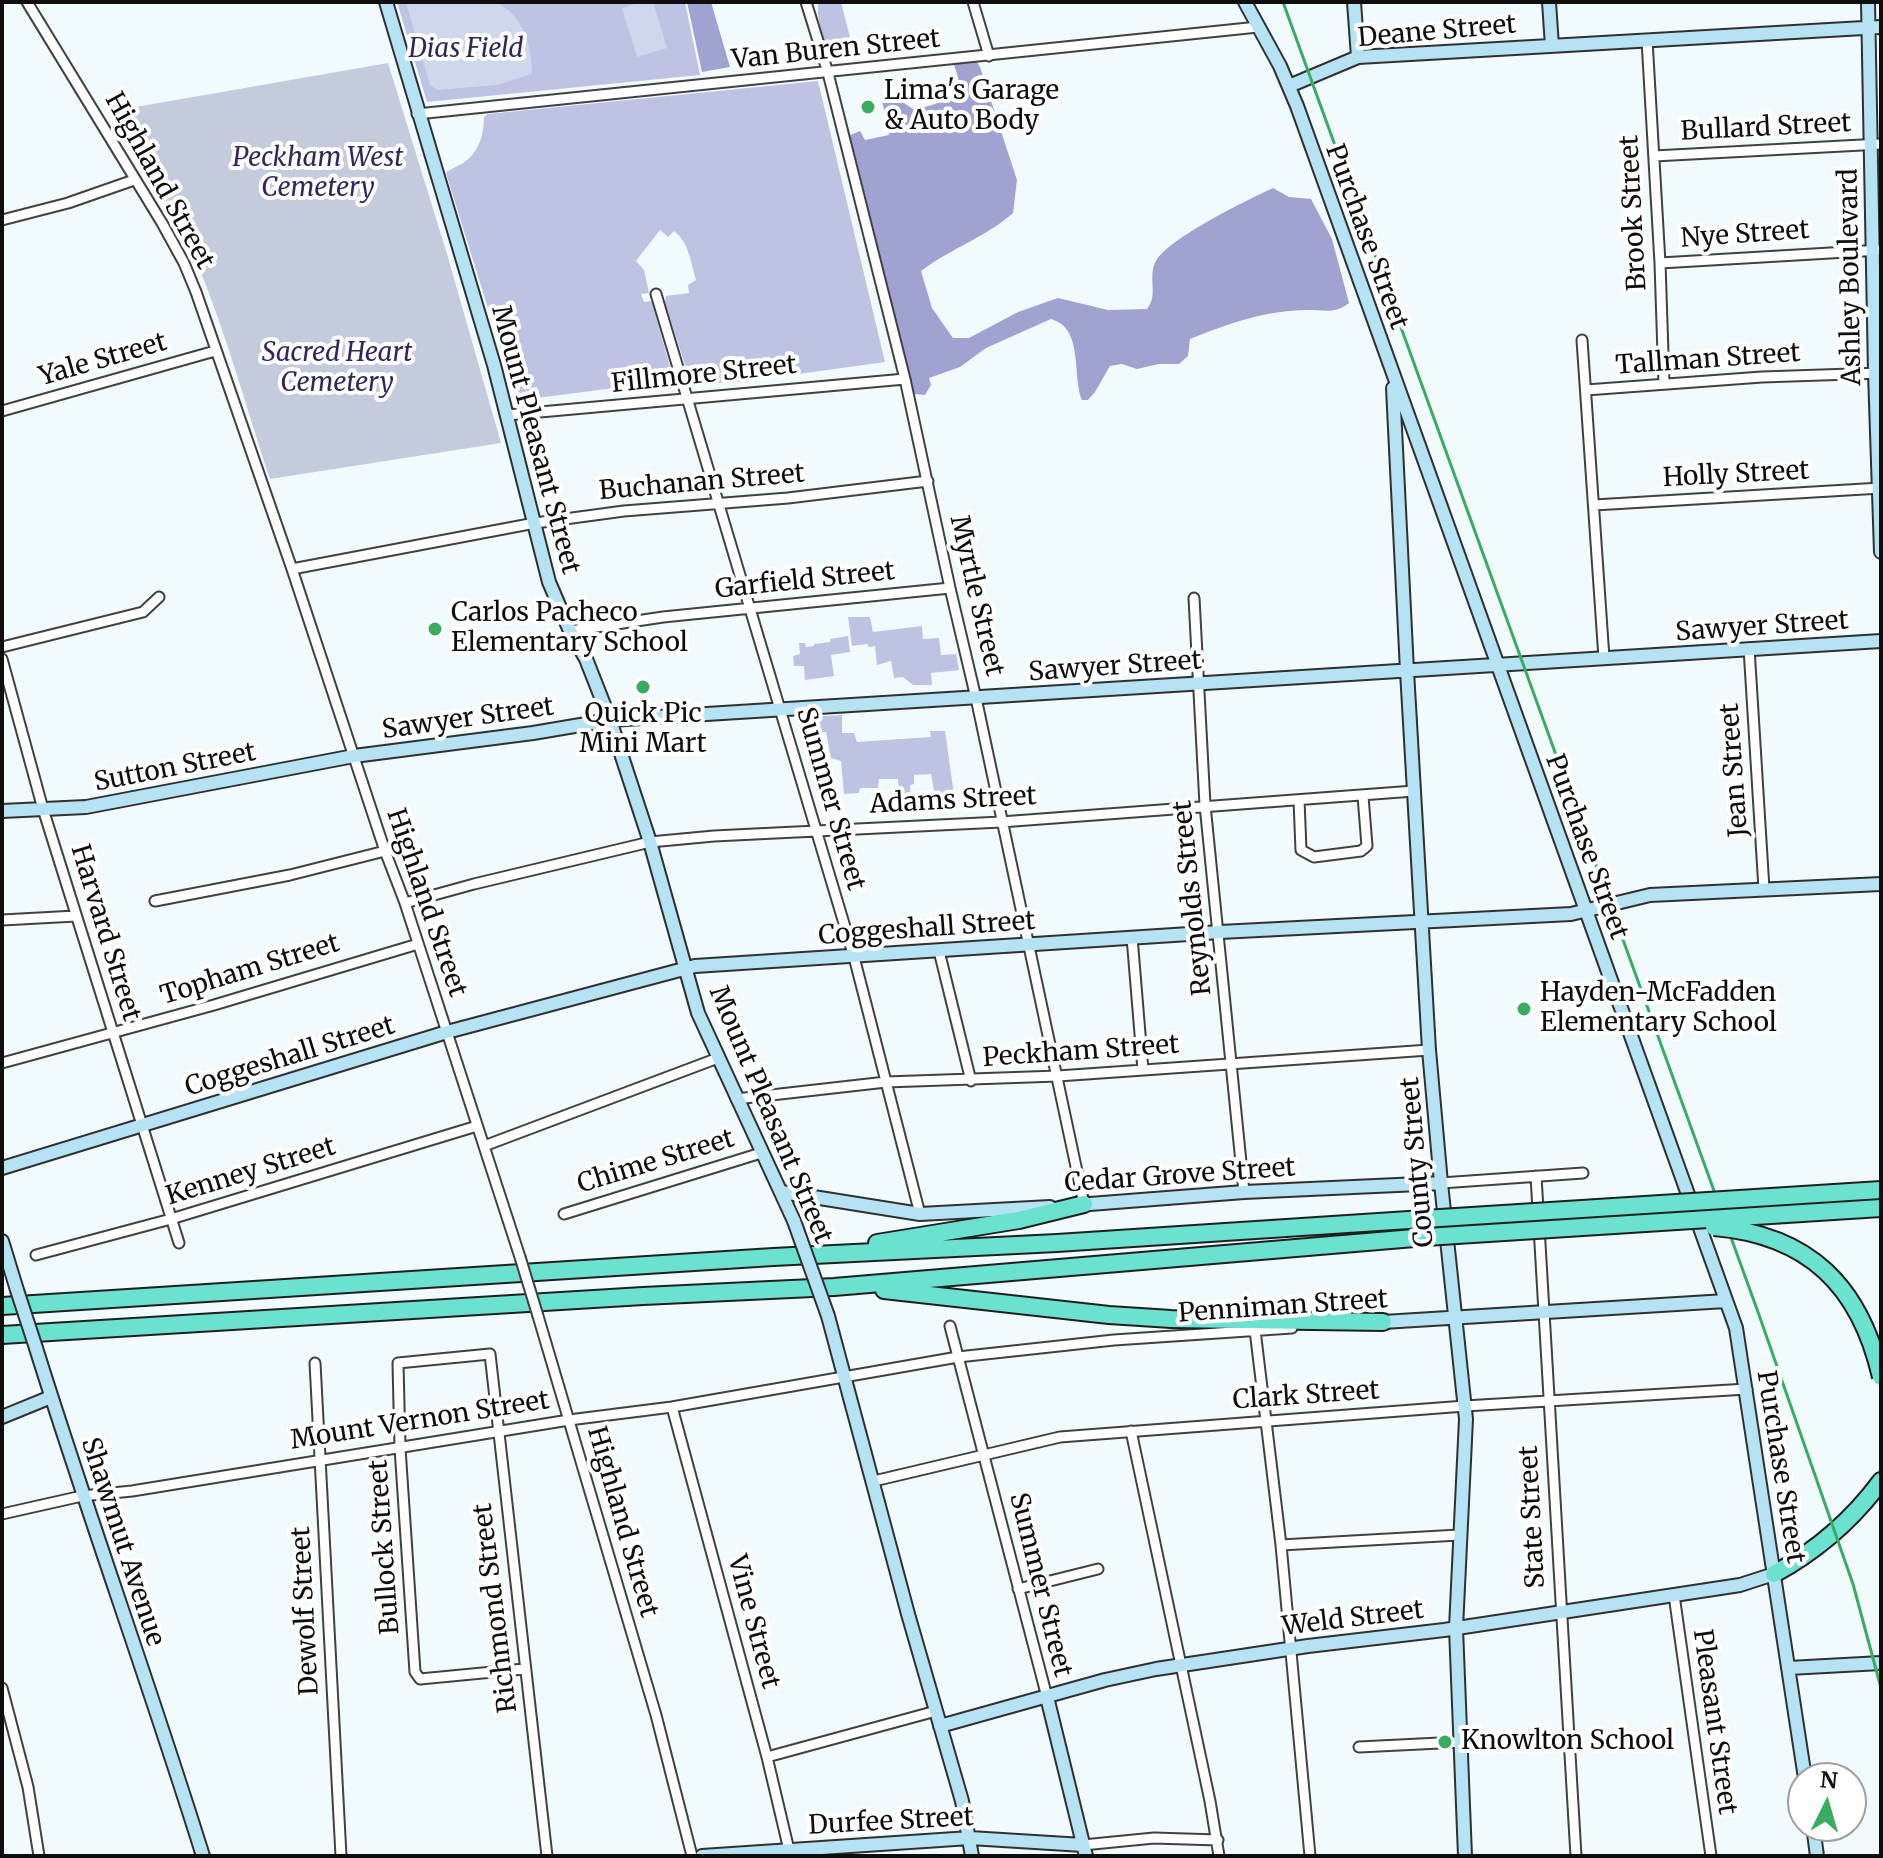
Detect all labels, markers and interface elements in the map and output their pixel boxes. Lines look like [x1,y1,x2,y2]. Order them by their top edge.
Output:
street label: Deane Street [1356,10,1518,54]
street label: Van Buren Street [730,24,942,76]
park label: Dias Field [408,34,524,66]
place label: Lima's Garage & Auto Body [884,76,1059,138]
street label: Highland Street [98,87,220,275]
marker: Lima's Garage & Auto Body [859,98,877,116]
street label: Bullard Street [1680,108,1852,148]
street label: Brook Street [1614,134,1654,292]
street label: Purchase Street [1318,140,1414,334]
park label: Peckham West Cemetery [233,143,403,204]
street label: Ashley Boulevard [1834,168,1868,386]
street label: Nye Street [1680,215,1810,255]
street label: Mount Pleasant Street [484,302,586,578]
street label: Yale Street [36,327,170,393]
park label: Sacred Heart Cemetery [262,338,412,400]
street label: Tallman Street [1614,338,1802,382]
street label: Fillmore Street [610,350,798,400]
street label: Holly Street [1662,456,1810,494]
street label: Buchanan Street [598,458,806,508]
street label: Myrtle Street [942,513,1010,679]
street label: Garfield Street [713,556,897,606]
place label: Carlos Pacheco Elementary School [451,598,688,660]
street label: Sawyer Street [1674,605,1850,649]
marker: Carlos Pacheco Elementary School [426,620,444,638]
street label: Sawyer Street [1027,645,1203,689]
marker: Quick Pic Mini Mart [634,678,652,696]
street label: Sawyer Street [380,691,556,747]
place label: Quick Pic Mini Mart [579,699,707,760]
street label: Jean Street [1715,702,1755,838]
street label: Summer Street [789,704,871,894]
street label: Sutton Street [92,737,258,799]
street label: Purchase Street [1538,750,1634,944]
street label: Adams Street [869,781,1037,821]
street label: Reynolds Street [1167,799,1219,997]
street label: Highland Street [379,805,473,1001]
street label: Harvard Street [63,841,147,1025]
street label: Coggeshall Street [817,906,1037,952]
street label: Topham Street [157,928,343,1012]
place label: Hayden-McFadden Elementary School [1540,978,1777,1040]
street label: Mount Pleasant Street [702,982,838,1248]
marker: Hayden-McFadden Elementary School [1515,1000,1533,1018]
street label: Coggeshall Street [181,1010,399,1104]
street label: Peckham Street [982,1030,1180,1074]
street label: County Street [1395,1076,1441,1248]
street label: Chime Street [574,1123,738,1201]
street label: Kenney Street [163,1131,339,1213]
street label: Cedar Grove Street [1063,1152,1297,1200]
street label: Penniman Street [1177,1284,1389,1330]
street label: Purchase Street [1749,1368,1811,1566]
street label: Clark Street [1232,1375,1380,1417]
street label: Mount Vernon Street [289,1385,551,1457]
street label: Highland Street [580,1423,664,1621]
street label: Shawmut Avenue [74,1434,170,1650]
street label: State Street [1514,1445,1552,1589]
street label: Bullock Street [363,1458,407,1636]
street label: Summer Street [1002,1490,1078,1680]
street label: Richmond Street [468,1502,524,1714]
street label: Dewolf Street [286,1526,326,1696]
street label: Vine Street [720,1552,786,1692]
street label: Weld Street [1280,1595,1426,1643]
street label: Pleasant Street [1686,1627,1742,1817]
place label: Knowlton School [1461,1726,1674,1758]
marker: Knowlton School [1436,1733,1454,1751]
north arrow [1787,1762,1867,1842]
text: N [1819,1765,1839,1795]
street label: Durfee Street [808,1802,974,1842]

